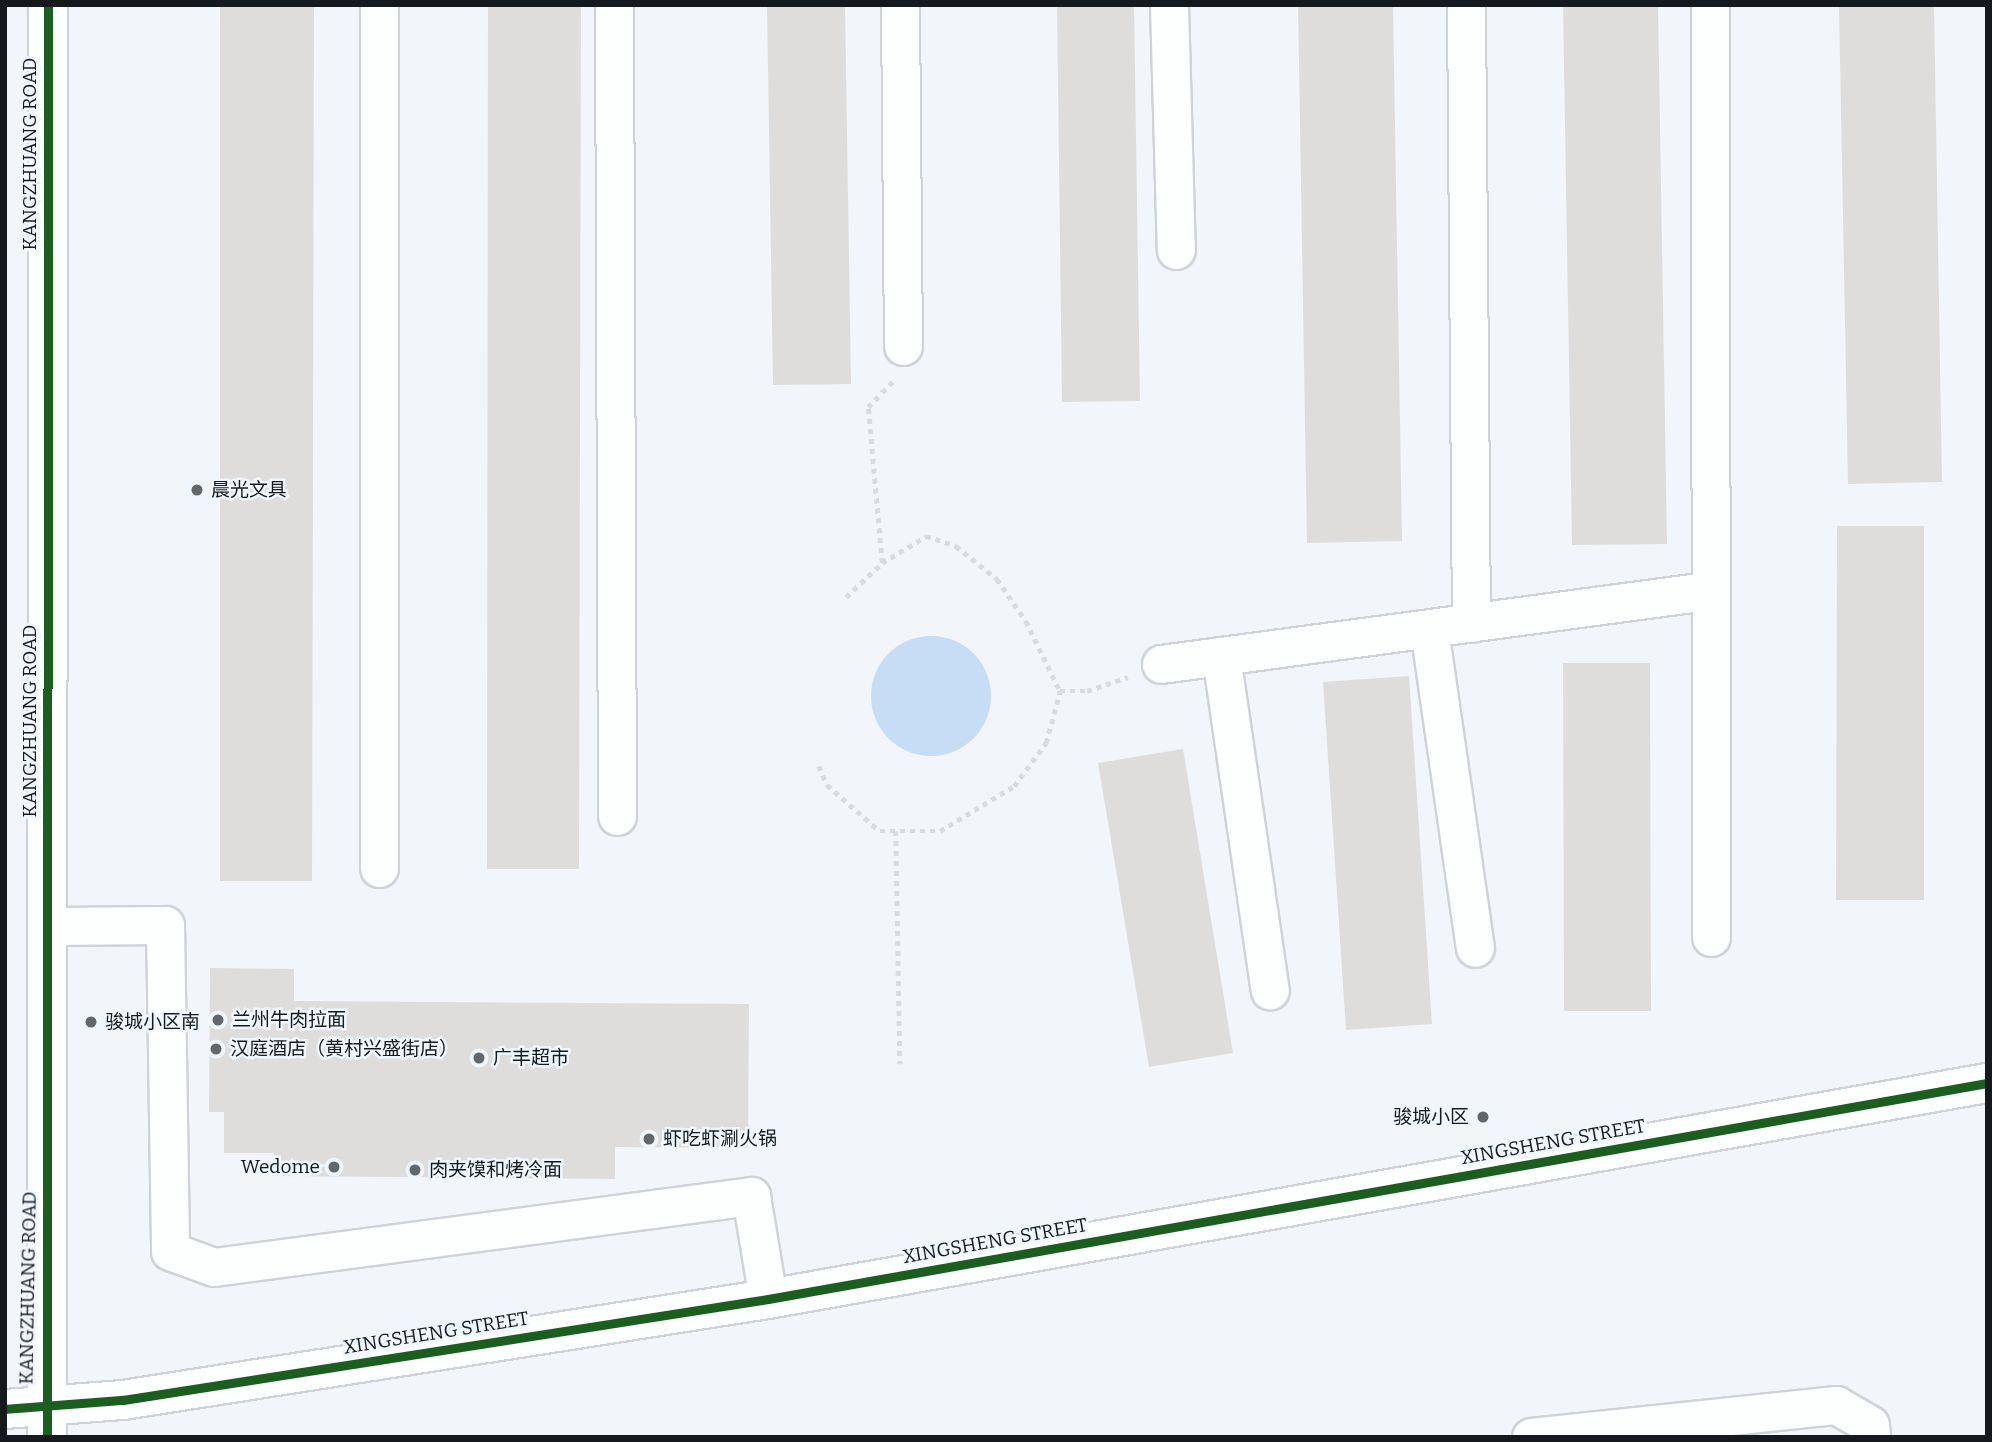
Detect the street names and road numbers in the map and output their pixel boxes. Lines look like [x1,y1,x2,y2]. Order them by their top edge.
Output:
street label: KANGZHUANG ROAD [19,58,41,250]
street label: KANGZHUANG ROAD [19,625,41,817]
street label: XINGSHENG STREET [1459,1115,1647,1169]
street label: KANGZHUANG ROAD [15,1191,41,1385]
street label: XINGSHENG STREET [901,1214,1089,1268]
street label: XINGSHENG STREET [342,1307,530,1359]

